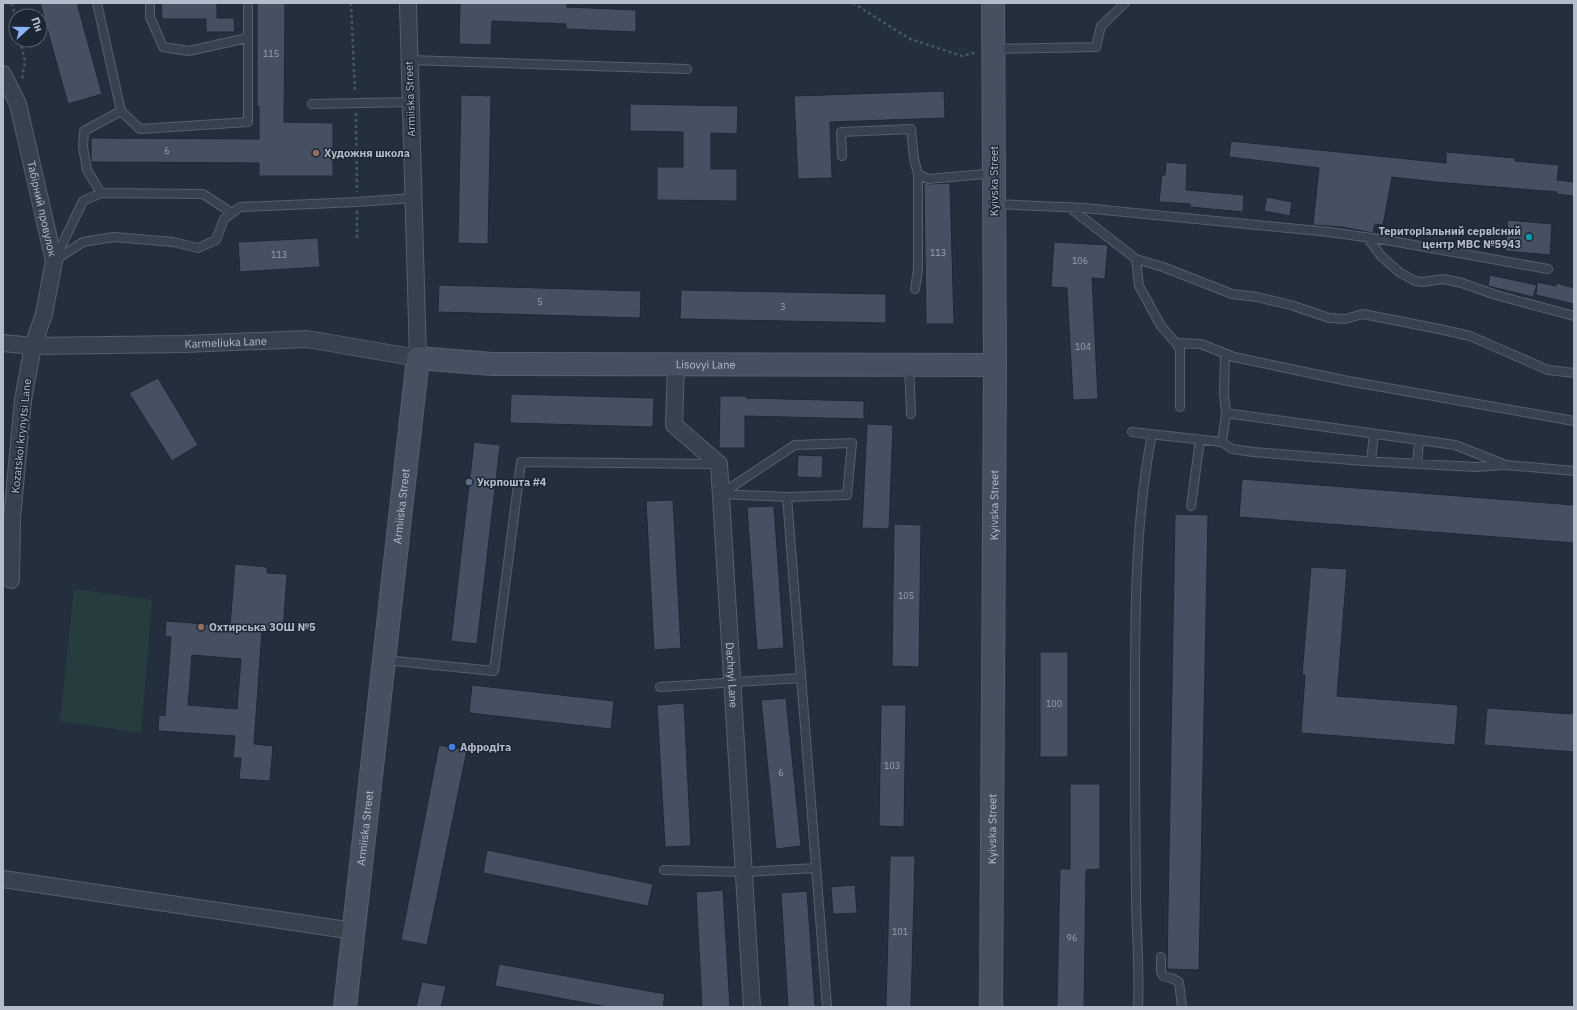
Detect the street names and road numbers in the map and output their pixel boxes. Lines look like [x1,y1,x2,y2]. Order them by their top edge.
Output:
street label: Armiiska Street [402,61,418,137]
street label: Kyivska Street [987,146,1001,216]
street label: Табірний провулок [24,160,60,258]
street label: Karmeliuka Lane [184,334,267,351]
street label: Lisovyi Lane [676,357,736,371]
street label: Kozatskoi krynytsi Lane [8,378,34,494]
street label: Armiiska Street [390,467,413,545]
street label: Kyivska Street [987,470,1001,540]
street label: Dachnyi Lane [723,642,741,708]
street label: Armiiska Street [354,789,376,867]
street label: Kyivska Street [985,794,999,864]

